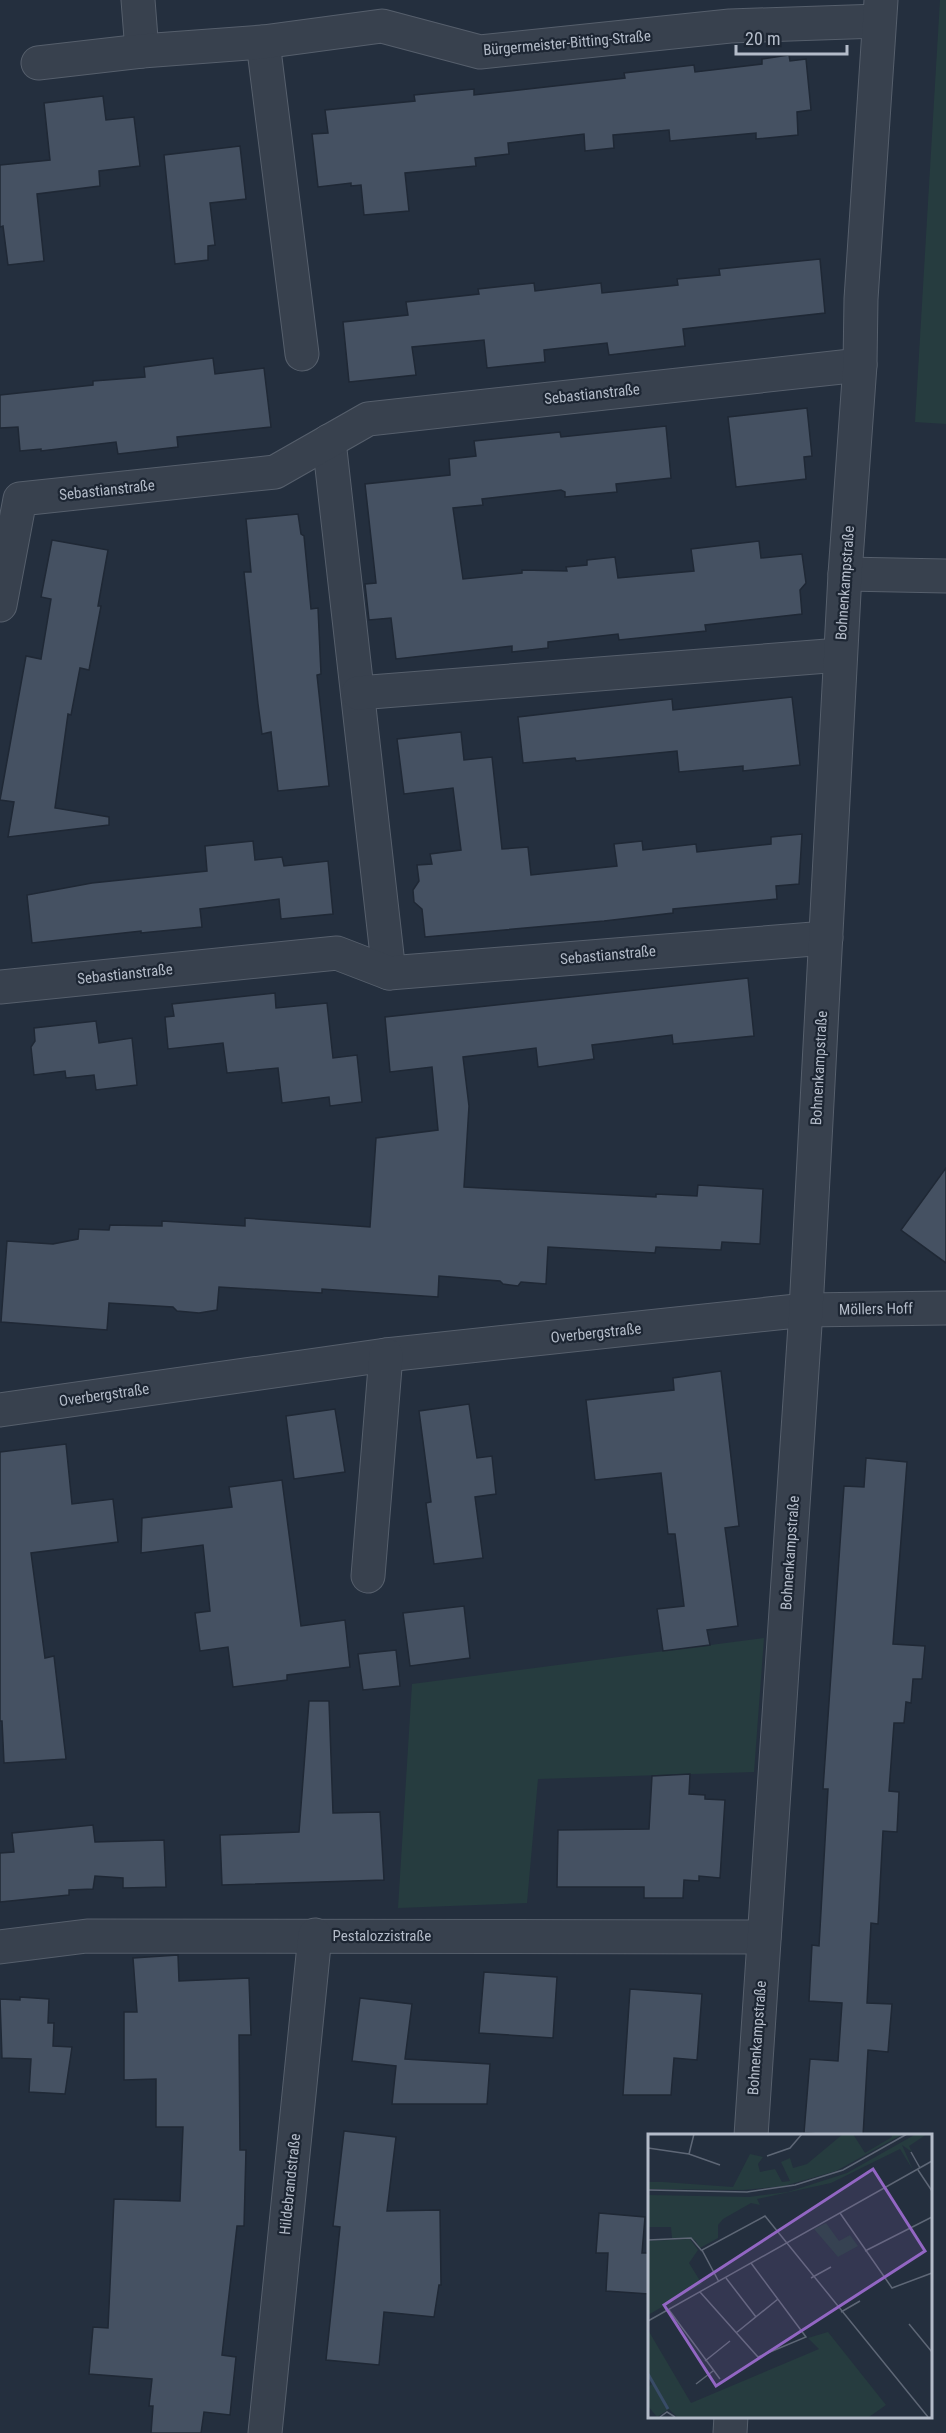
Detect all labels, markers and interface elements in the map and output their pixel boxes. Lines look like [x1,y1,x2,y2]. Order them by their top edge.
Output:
scale bar [736,18,847,56]
street label: Bürgermeister-Bitting-Straße [482,27,652,59]
text: 20 m [745,28,780,49]
street label: Sebastianstraße [543,380,641,408]
street label: Sebastianstraße [58,476,156,504]
street label: Bohnenkampstraße [832,525,858,641]
street label: Sebastianstraße [559,942,657,968]
street label: Sebastianstraße [76,960,174,988]
street label: Bohnenkampstraße [807,1010,831,1126]
street label: Möllers Hoff [839,1299,913,1319]
street label: Overbergstraße [550,1319,642,1347]
street label: Overbergstraße [58,1380,150,1410]
street label: Bohnenkampstraße [777,1495,803,1611]
street label: Pestalozzistraße [333,1927,431,1945]
street label: Bohnenkampstraße [744,1980,770,2096]
street label: Hildebrandstraße [276,2132,304,2236]
inset map [648,2134,931,2418]

